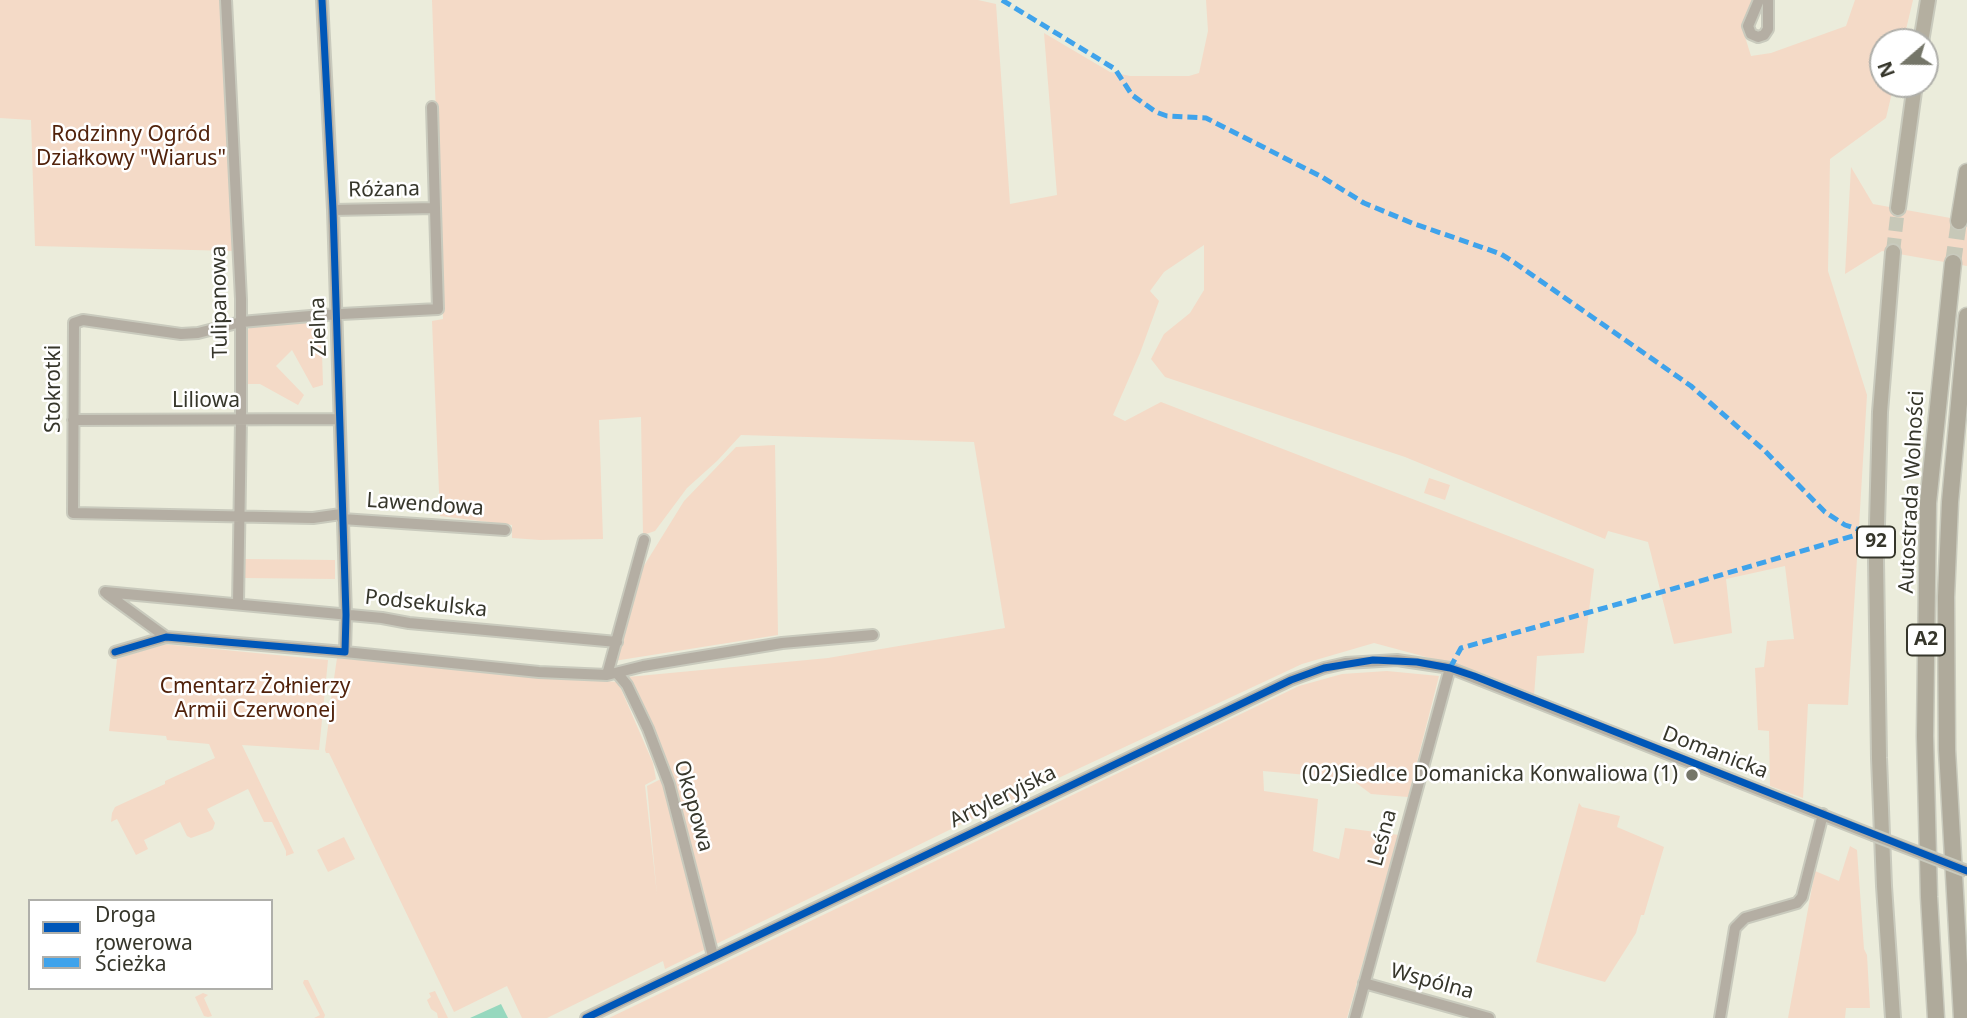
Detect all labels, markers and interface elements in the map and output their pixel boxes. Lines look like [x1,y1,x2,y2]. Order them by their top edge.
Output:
north arrow [1869,28,1939,98]
text: N [1871,58,1901,81]
park label: Rodzinny Ogród Działkowy "Wiarus" [36,122,226,172]
street label: Różana [348,177,420,203]
street label: Tulipanowa [206,245,234,359]
street label: Zielna [305,297,333,357]
street label: Stokrotki [41,345,67,433]
street label: Liliowa [172,388,240,414]
street label: Autostrada Wolności [1894,390,1930,594]
street label: Lawendowa [365,488,485,522]
road number: 92 [1857,526,1895,558]
street label: Podsekulska [364,585,488,623]
road number: A2 [1907,624,1945,656]
park label: Cmentarz Żołnierzy Armii Czerwonej [160,674,350,724]
street label: Domanicka [1659,721,1771,785]
street label: Okopowa [668,757,718,855]
street label: Artyleryjska [946,760,1060,834]
place label: (02)Siedlce Domanicka Konwaliowa (1) [1302,762,1678,788]
marker: (02)Siedlce Domanicka Konwaliowa (1) [1684,767,1700,783]
street label: Leśna [1363,807,1403,869]
legend [28,899,273,990]
text: Droga rowerowa [95,900,193,956]
text: Ścieżka [95,949,167,977]
street label: Wspólna [1388,959,1476,1005]

